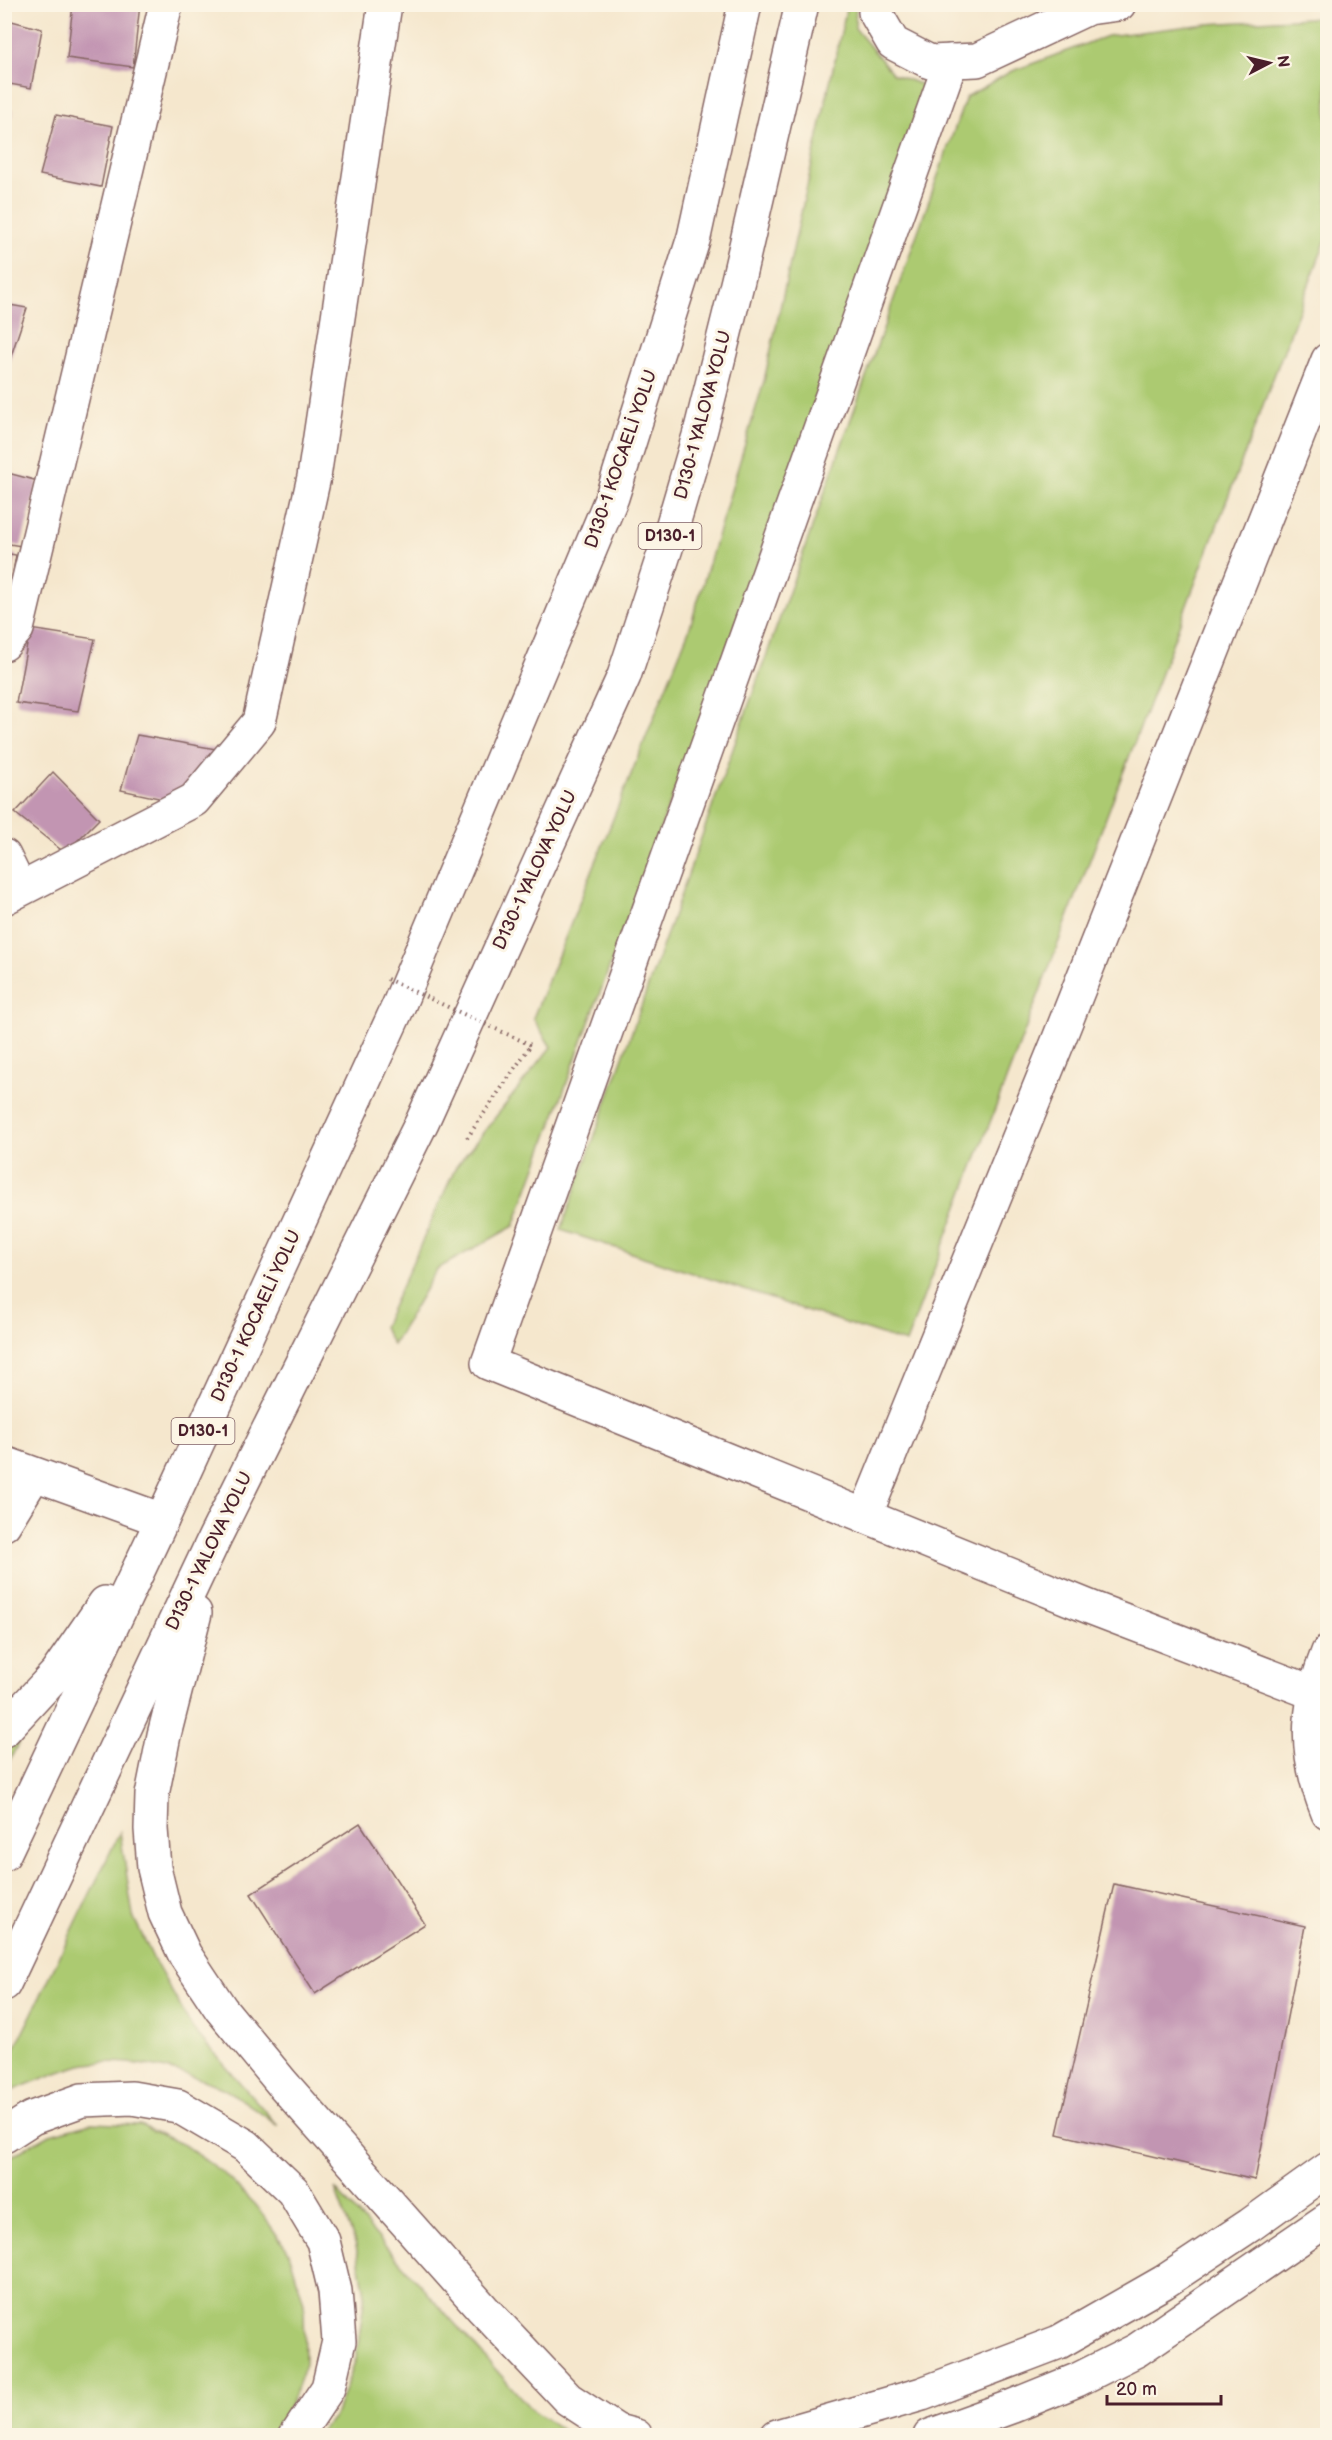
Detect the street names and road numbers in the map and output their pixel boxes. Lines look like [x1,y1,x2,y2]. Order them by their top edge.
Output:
street label: D130-1 YALOVA YOLU [670,328,736,502]
street label: D130-1 KOCAELİ YOLU [580,367,661,551]
road number: D130-1 [638,523,702,549]
street label: D130-1 YALOVA YOLU [489,787,581,953]
street label: D130-1 KOCAELİ YOLU [206,1226,305,1405]
road number: D130-1 [172,1418,234,1444]
street label: D130-1 YALOVA YOLU [162,1468,256,1634]

